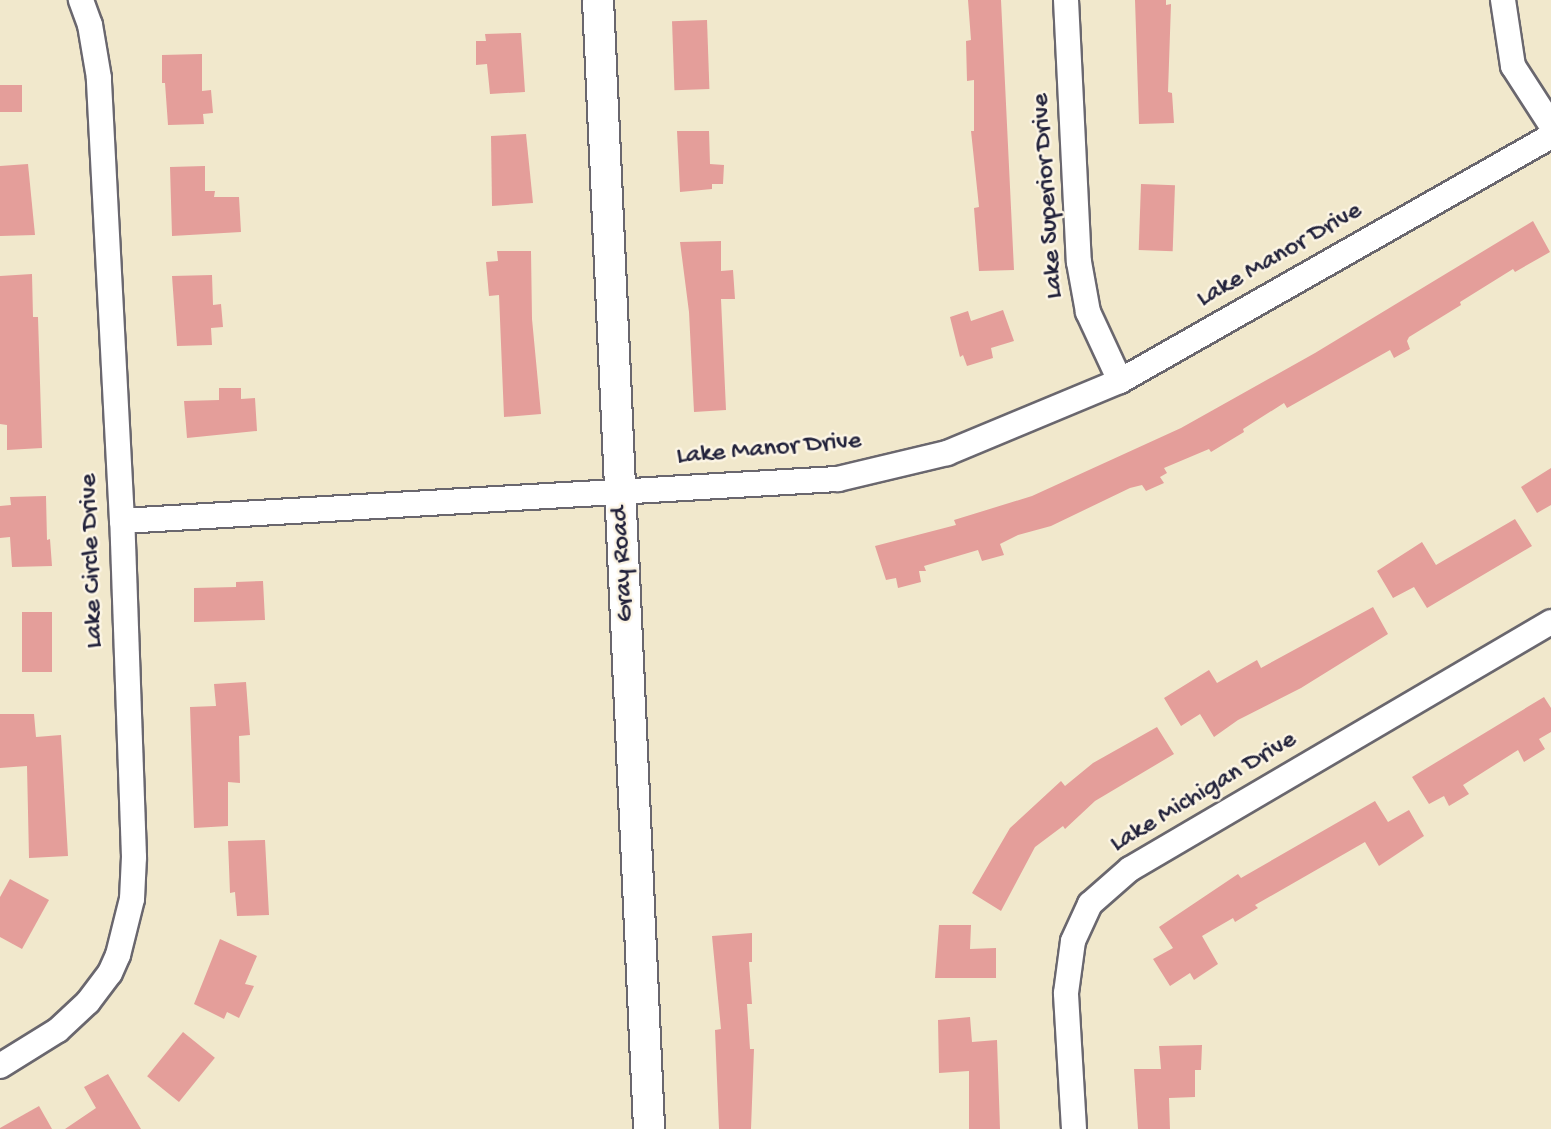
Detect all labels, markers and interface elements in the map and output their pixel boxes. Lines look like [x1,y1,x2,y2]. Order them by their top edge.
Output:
street label: Lake Superior Drive [1026,92,1072,300]
street label: Lake Manor Drive [1192,196,1368,316]
street label: Lake Manor Drive [675,426,863,474]
street label: Lake Circle Drive [74,473,112,649]
street label: Gray Road [605,505,643,623]
street label: Lake Michigan Drive [1105,725,1303,861]

